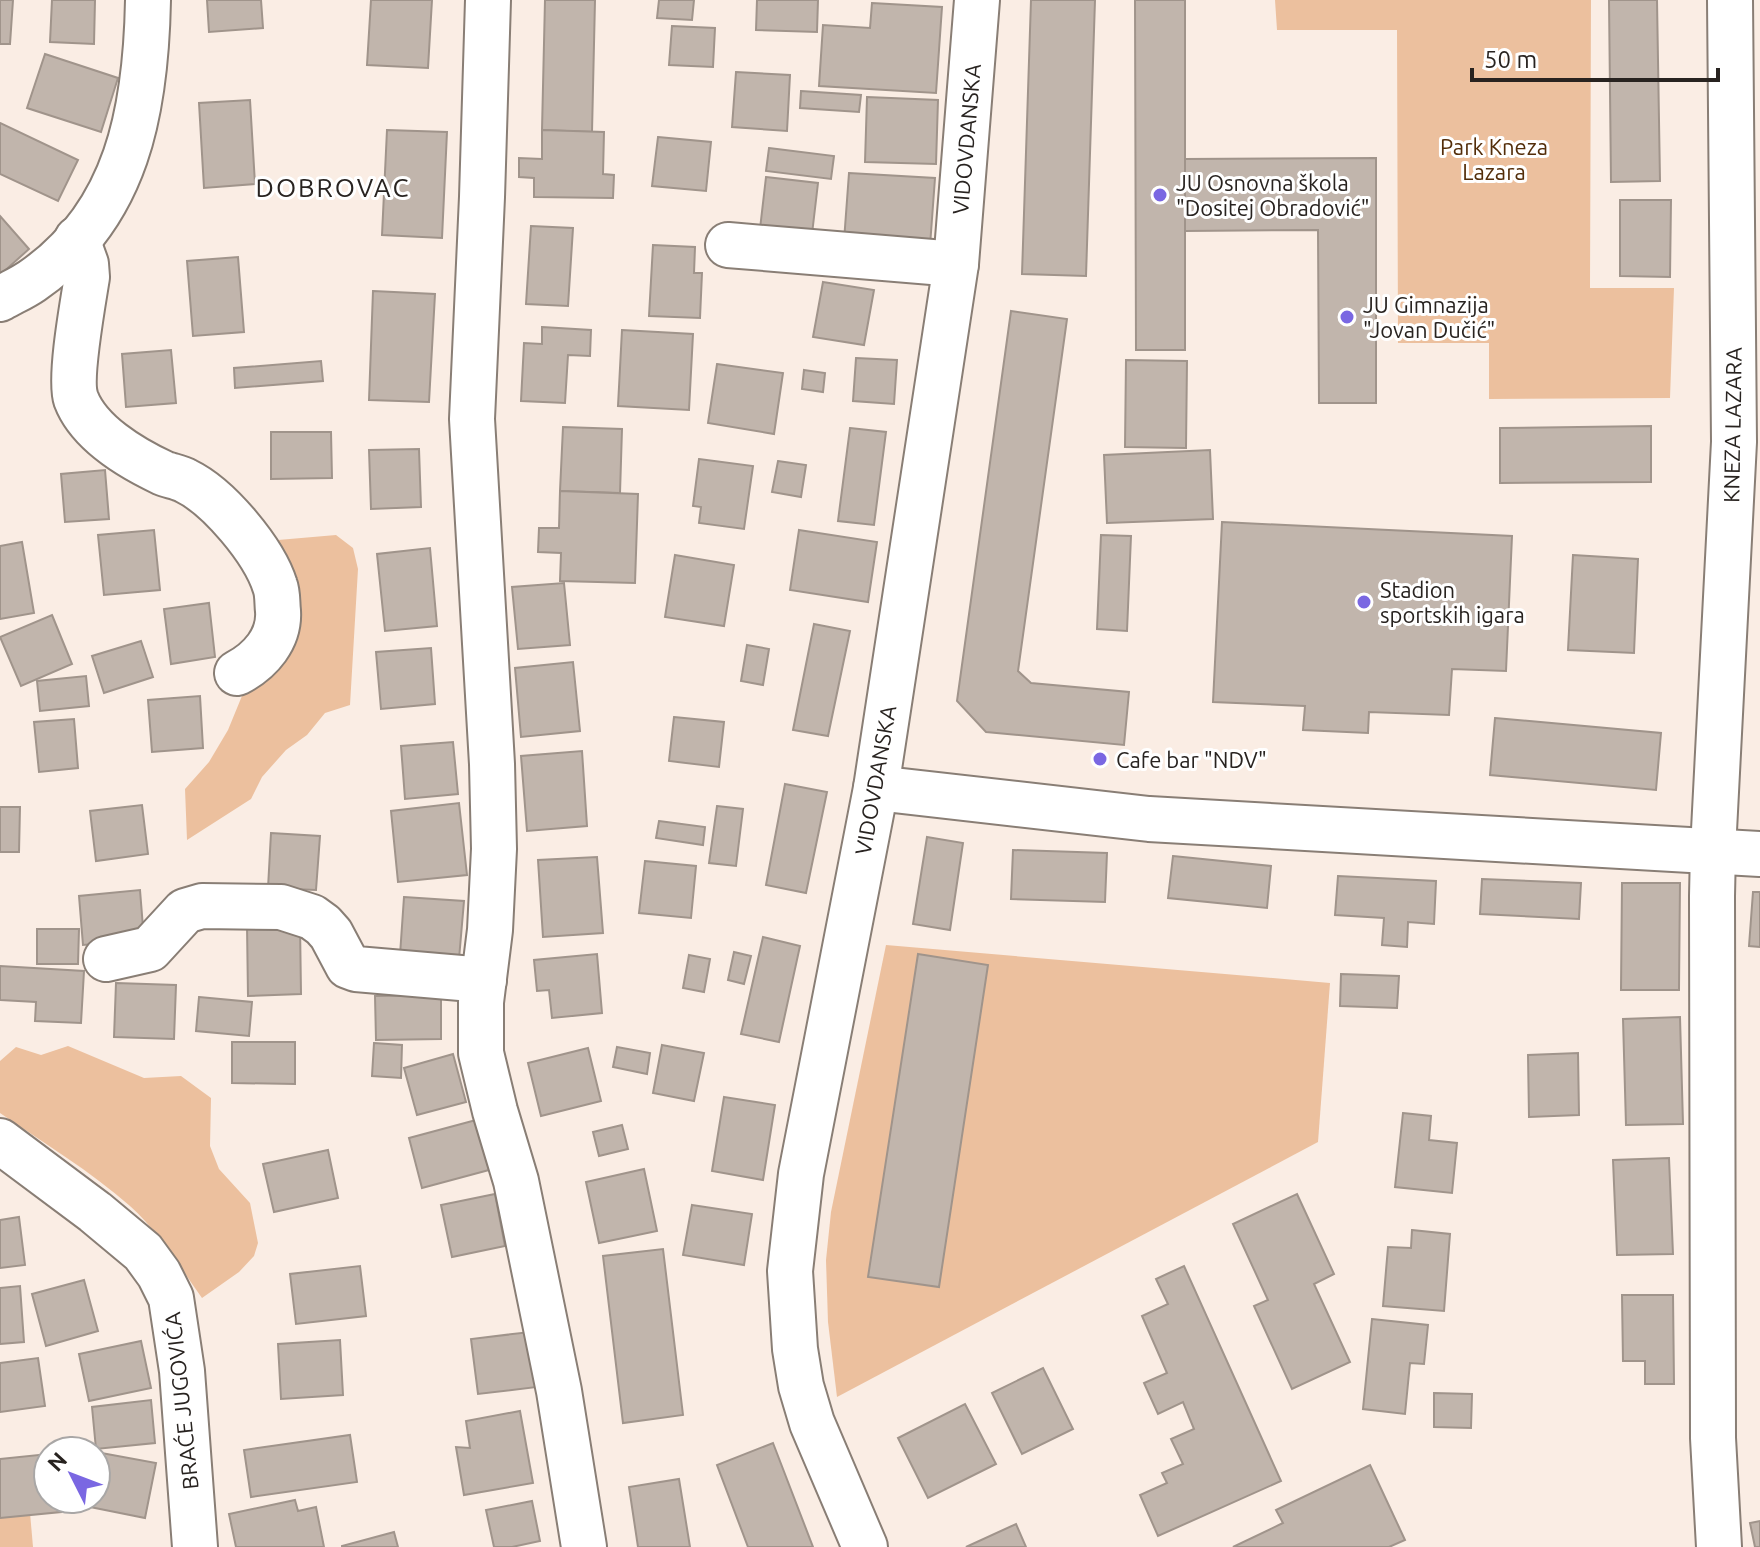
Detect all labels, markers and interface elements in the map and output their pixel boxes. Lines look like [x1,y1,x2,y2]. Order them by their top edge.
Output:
scale bar [1472,32,1718,82]
text: 50 m [1484,46,1537,73]
street label: VIDOVDANSKA [947,62,985,215]
park label: Park Kneza Lazara [1440,134,1548,184]
place label: JU Osnovna škola "Dositej Obradović" [1176,170,1370,220]
district label: DOBROVAC [256,173,410,202]
marker: JU Osnovna škola "Dositej Obradović" [1151,186,1169,204]
place label: JU Gimnazija "Jovan Dučić" [1363,292,1495,342]
marker: JU Gimnazija "Jovan Dučić" [1338,308,1356,326]
street label: KNEZA LAZARA [1718,346,1746,503]
place label: Stadion sportskih igara [1380,577,1525,627]
marker: Stadion sportskih igara [1355,593,1373,611]
street label: VIDOVDANSKA [850,703,901,857]
place label: Cafe bar "NDV" [1116,747,1267,772]
marker: Cafe bar "NDV" [1091,750,1109,768]
street label: BRAĆE JUGOVIĆA [158,1310,203,1491]
north arrow [32,1435,112,1515]
text: N [42,1447,72,1476]

